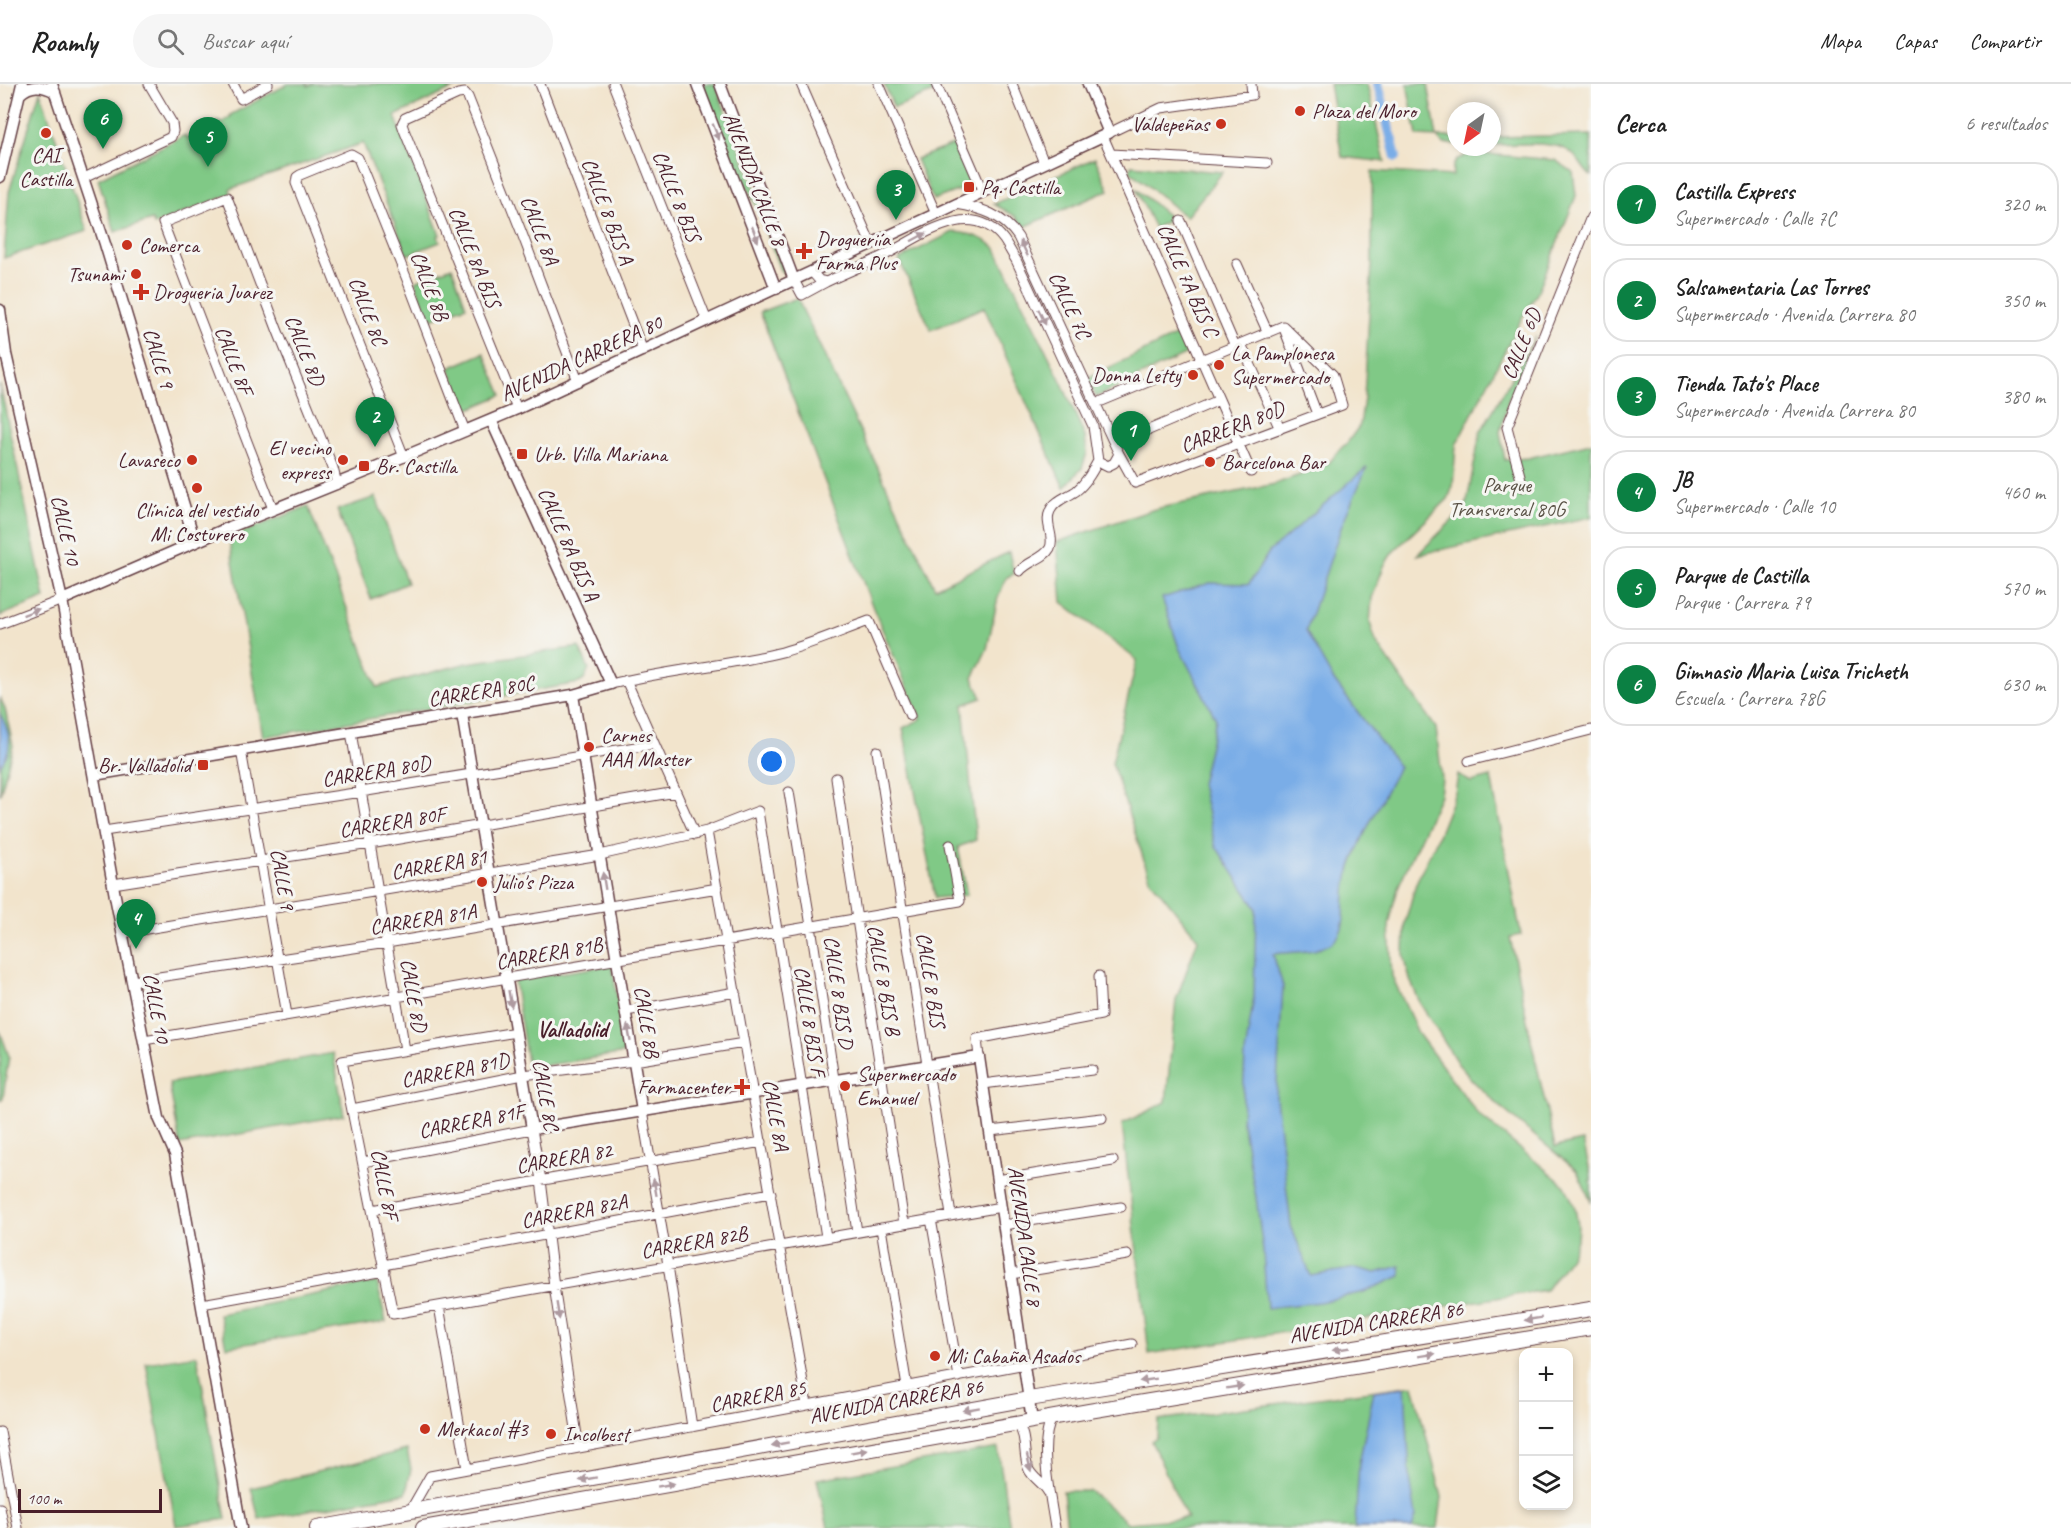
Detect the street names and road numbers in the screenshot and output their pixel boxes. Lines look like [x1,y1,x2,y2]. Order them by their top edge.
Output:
street label: AVENIDA CALLE 8 [718,109,793,252]
street label: CALLE 8 BIS [647,147,708,248]
street label: CALLE 8 BIS A [576,154,640,268]
street label: CALLE 8A [515,192,566,270]
street label: CALLE 8A BIS [443,203,508,314]
street label: CALLE 7A BIS C [1151,219,1226,343]
street label: CALLE 8B [405,248,456,326]
street label: CALLE 7C [1043,267,1098,345]
street label: CALLE 8C [343,273,394,351]
street label: CALLE 6D [1495,303,1548,383]
street label: AVENIDA CARRERA 80 [496,308,667,407]
street label: CALLE 8D [279,311,332,391]
street label: CALLE 8F [209,322,260,402]
street label: CALLE 9 [138,325,181,393]
street label: CARRERA 80D [1176,395,1289,459]
street label: CALLE 8A BIS A [532,483,606,605]
street label: CALLE 10 [45,493,87,569]
street label: CARRERA 80C [426,669,538,712]
street label: CARRERA 80D [320,749,434,792]
street label: CARRERA 80F [337,800,451,843]
street label: CARRERA 81 [389,843,490,885]
street label: CALLE 9 [265,846,301,913]
street label: CARRERA 81A [368,898,479,940]
street label: CALLE 8 BIS B [862,923,907,1039]
street label: CARRERA 81B [494,930,606,975]
street label: CALLE 8 BIS [911,931,952,1032]
street label: CALLE 8 BIS D [818,934,860,1052]
street label: CALLE 8D [395,957,434,1035]
street label: CALLE 8 BIS F [788,964,832,1081]
street label: CALLE 10 [137,971,177,1047]
street label: CALLE 8B [628,984,666,1062]
street label: CARRERA 81D [399,1046,513,1093]
street label: CALLE 8C [527,1058,565,1134]
street label: CALLE 8A [757,1077,795,1154]
street label: CARRERA 81F [416,1097,530,1144]
street label: CARRERA 82 [514,1137,615,1179]
street label: CALLE 8F [365,1147,405,1226]
street label: AVENIDA CALLE 8 [1002,1164,1048,1310]
street label: CARRERA 82A [519,1188,631,1234]
street label: CARRERA 82B [639,1219,751,1264]
street label: AVENIDA CARRERA 86 [1287,1295,1465,1349]
street label: AVENIDA CARRERA 86 [807,1373,985,1429]
street label: CARRERA 85 [708,1374,810,1418]

